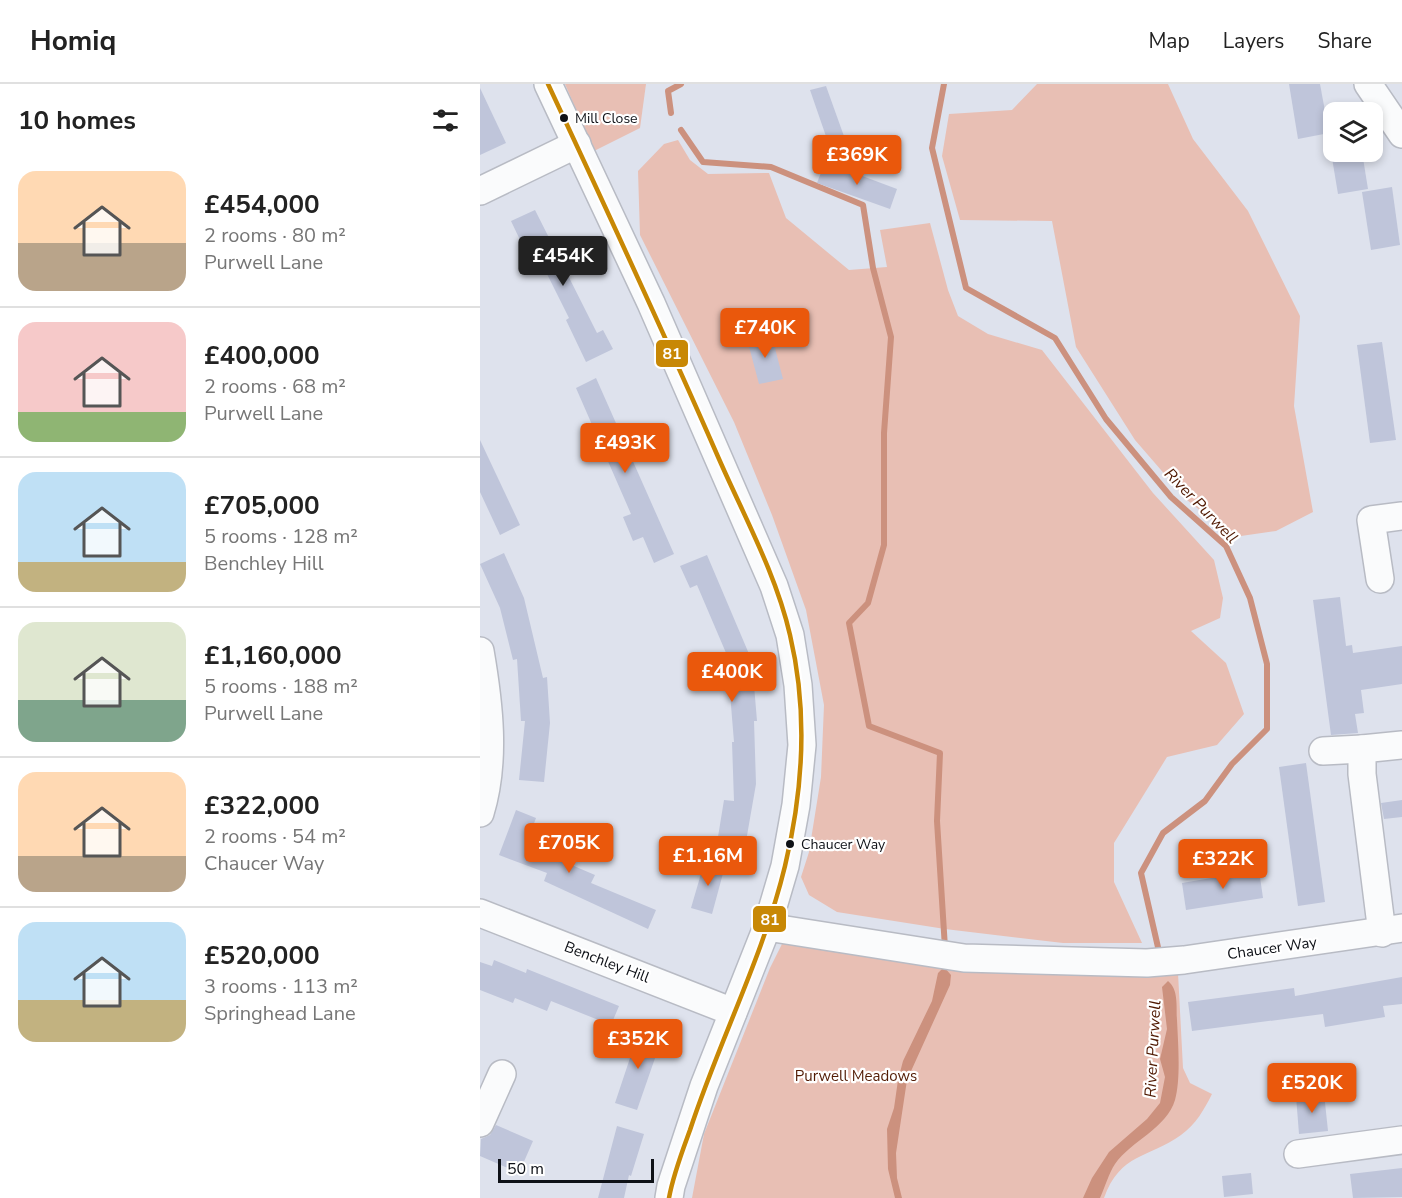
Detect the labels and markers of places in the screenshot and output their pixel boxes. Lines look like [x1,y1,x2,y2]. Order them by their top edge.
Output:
place label: Mill Close [575,109,638,128]
marker: Mill Close [558,112,570,124]
pin: £369K [815,135,899,186]
pin: £454K [521,236,605,287]
pin: £740K [723,308,807,359]
pin: £493K [583,423,667,474]
pin: £400K [690,652,774,703]
pin: £705K [527,823,611,874]
place label: Chaucer Way [801,835,886,854]
pin: £1.16M [659,836,757,887]
marker: Chaucer Way [784,838,796,850]
pin: £322K [1181,839,1265,890]
pin: £352K [596,1019,680,1070]
pin: £520K [1270,1063,1354,1114]

